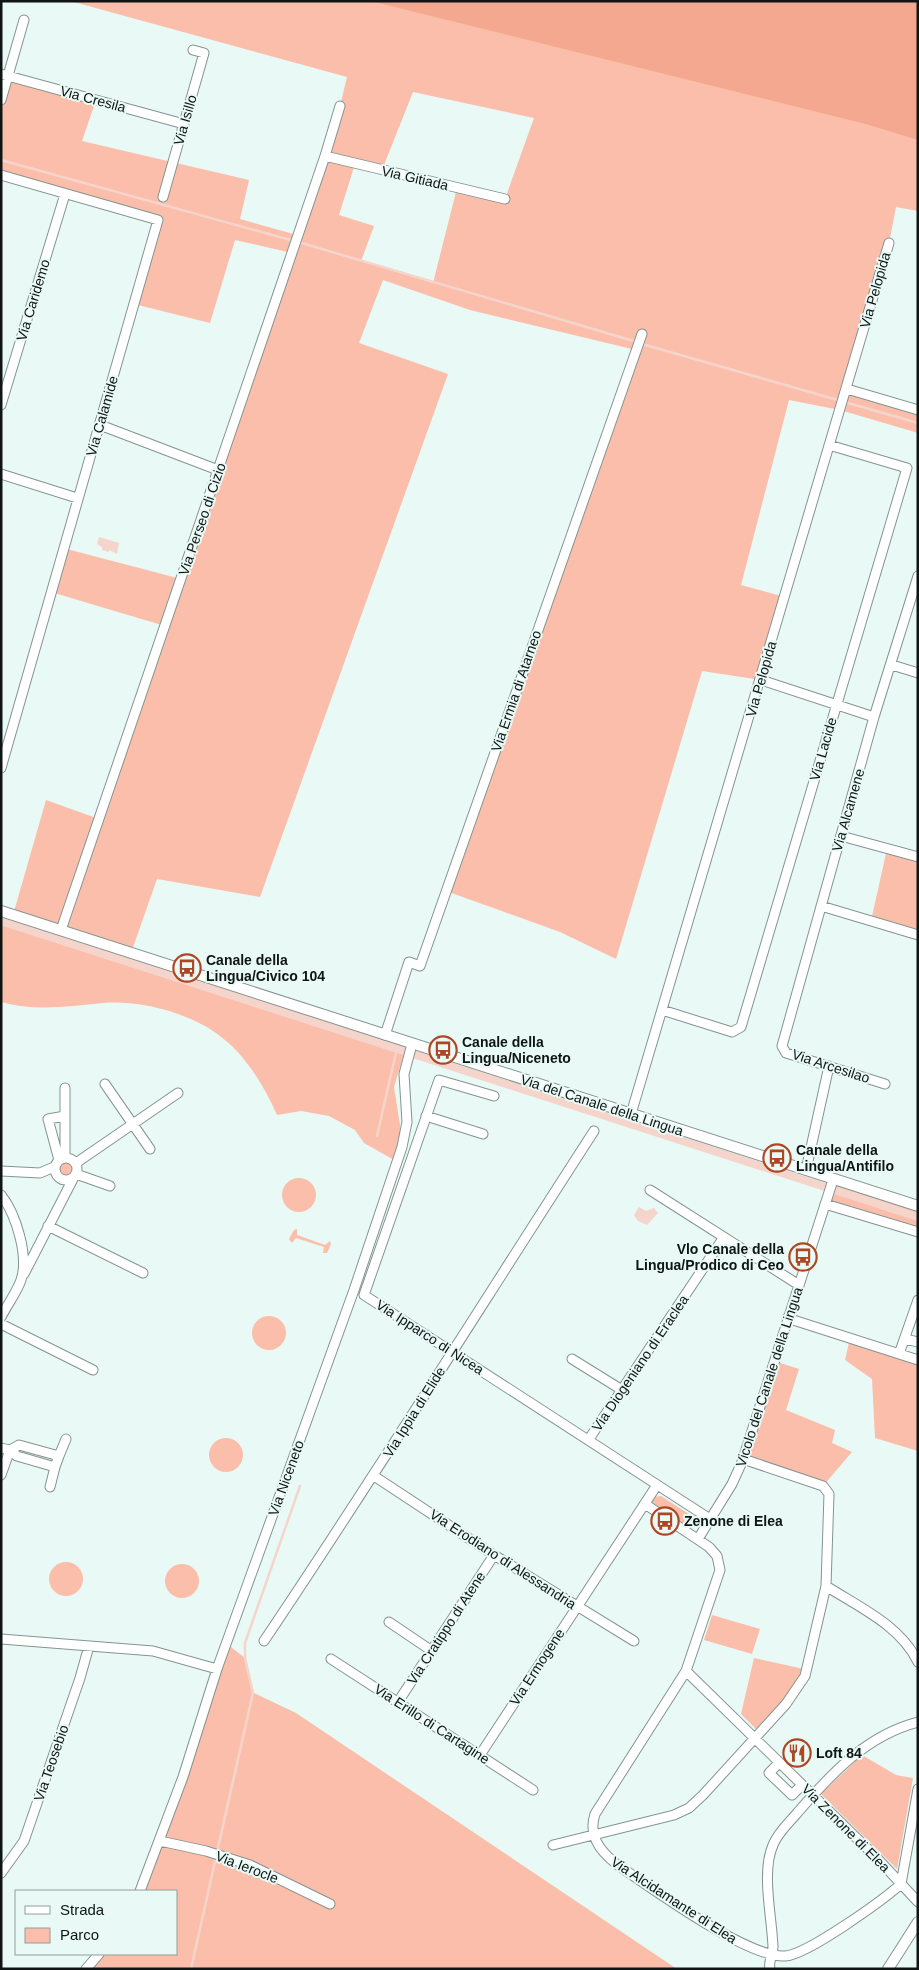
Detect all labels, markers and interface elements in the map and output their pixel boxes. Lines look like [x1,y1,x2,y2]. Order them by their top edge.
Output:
street label: Via Cresila [58,83,128,116]
street label: Via Isillo [170,93,200,147]
street label: Via Gitiada [380,163,450,194]
street label: Via Pelopida [857,250,894,330]
street label: Via Caridemo [13,257,53,343]
street label: Via Calamide [83,374,121,458]
street label: Via Perseo di Cizio [175,460,229,577]
street label: Via Ermia di Atarneo [488,628,544,754]
street label: Via Pelopida [743,639,780,719]
street label: Via Lacide [806,715,840,783]
street label: Via Alcamene [829,767,868,853]
place label: Canale della Lingua/Civico 104 [206,952,325,984]
bus stop icon: Canale della Lingua/Civico 104 [172,953,202,983]
place label: Canale della Lingua/Niceneto [462,1034,571,1066]
bus stop icon: Canale della Lingua/Niceneto [428,1035,458,1065]
street label: Via Arcesilao [790,1046,872,1086]
street label: Via del Canale della Lingua [519,1071,686,1139]
place label: Canale della Lingua/Antifilo [796,1142,894,1174]
bus stop icon: Canale della Lingua/Antifilo [762,1143,792,1173]
place label: Vlo Canale della Lingua/Prodico di Ceo [635,1241,784,1273]
bus stop icon: Vlo Canale della Lingua/Prodico di Ceo [788,1242,818,1272]
street label: Vicolo del Canale della Lingua [732,1285,806,1469]
street label: Via Diogeniano di Eraclea [588,1292,692,1434]
street label: Via Ipparco di Nicea [373,1296,487,1378]
street label: Via Ippia di Elide [380,1363,448,1460]
street label: Via Niceneto [265,1438,307,1518]
street label: Via Erodiano di Alessandria [427,1506,579,1612]
bus stop icon: Zenone di Elea [650,1506,680,1536]
place label: Zenone di Elea [684,1513,783,1529]
street label: Via Cratippo di Atene [404,1568,489,1687]
street label: Via Ermogene [506,1625,568,1708]
street label: Via Erillo di Cartagine [371,1681,493,1767]
street label: Via Teosebio [30,1723,72,1803]
restaurant icon: Loft 84 [782,1738,812,1768]
place label: Loft 84 [816,1745,862,1761]
street label: Via Zenone di Elea [799,1781,894,1876]
street label: Via Ierocle [213,1848,281,1886]
street label: Via Alcidamante di Elea [608,1853,740,1947]
legend [15,1890,178,1955]
text: Strada [60,1901,105,1918]
text: Parco [60,1926,99,1943]

